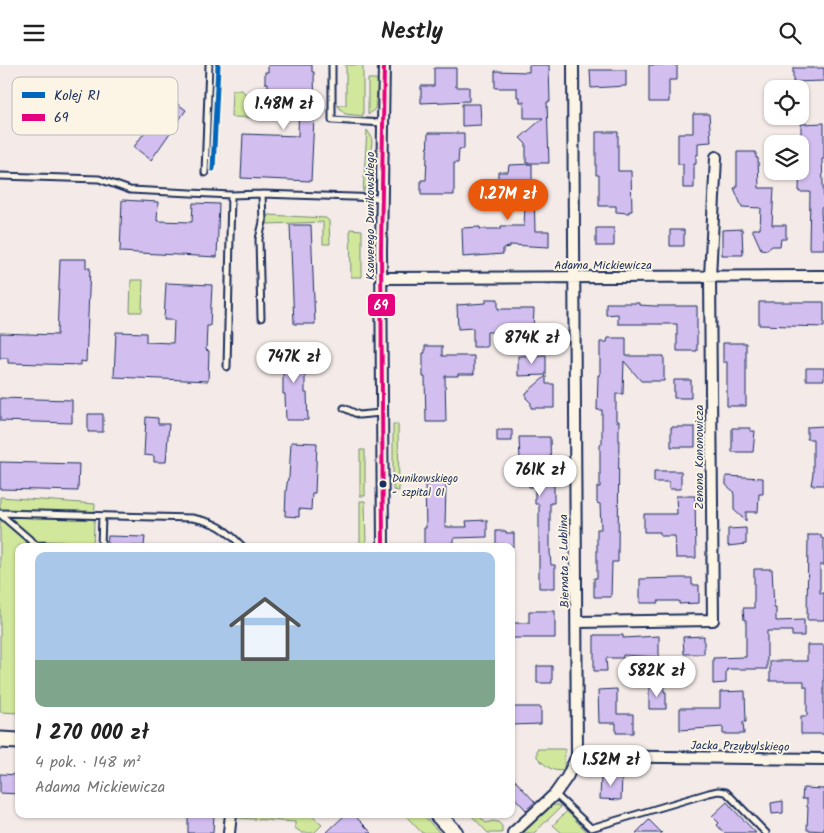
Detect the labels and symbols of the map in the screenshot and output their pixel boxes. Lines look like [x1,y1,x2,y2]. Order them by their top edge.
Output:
legend [12,77,178,135]
text: Kolej R1 [54,85,100,107]
pin: 1.48M zł [232,88,336,131]
text: 69 [54,107,69,129]
street label: Ksawerego Dunikowskiego [361,152,380,280]
pin: 1.27M zł [456,179,560,221]
street label: Adama Mickiewicza [554,256,652,275]
line badge: 69 [367,293,396,317]
text: 69 [374,295,388,317]
pin: 874K zł [486,323,578,365]
pin: 747K zł [248,341,340,384]
street label: Zenona Kononowicza [690,404,709,509]
pin: 761K zł [494,455,586,497]
place label: Dunikowskiego - szpital 01 [392,470,458,502]
marker: Dunikowskiego - szpital 01 [378,479,388,489]
street label: Biernata z Lublina [554,514,575,608]
pin: 582K zł [611,655,703,698]
street label: Jacka Przybylskiego [690,736,790,757]
pin: 1.52M zł [559,745,663,787]

